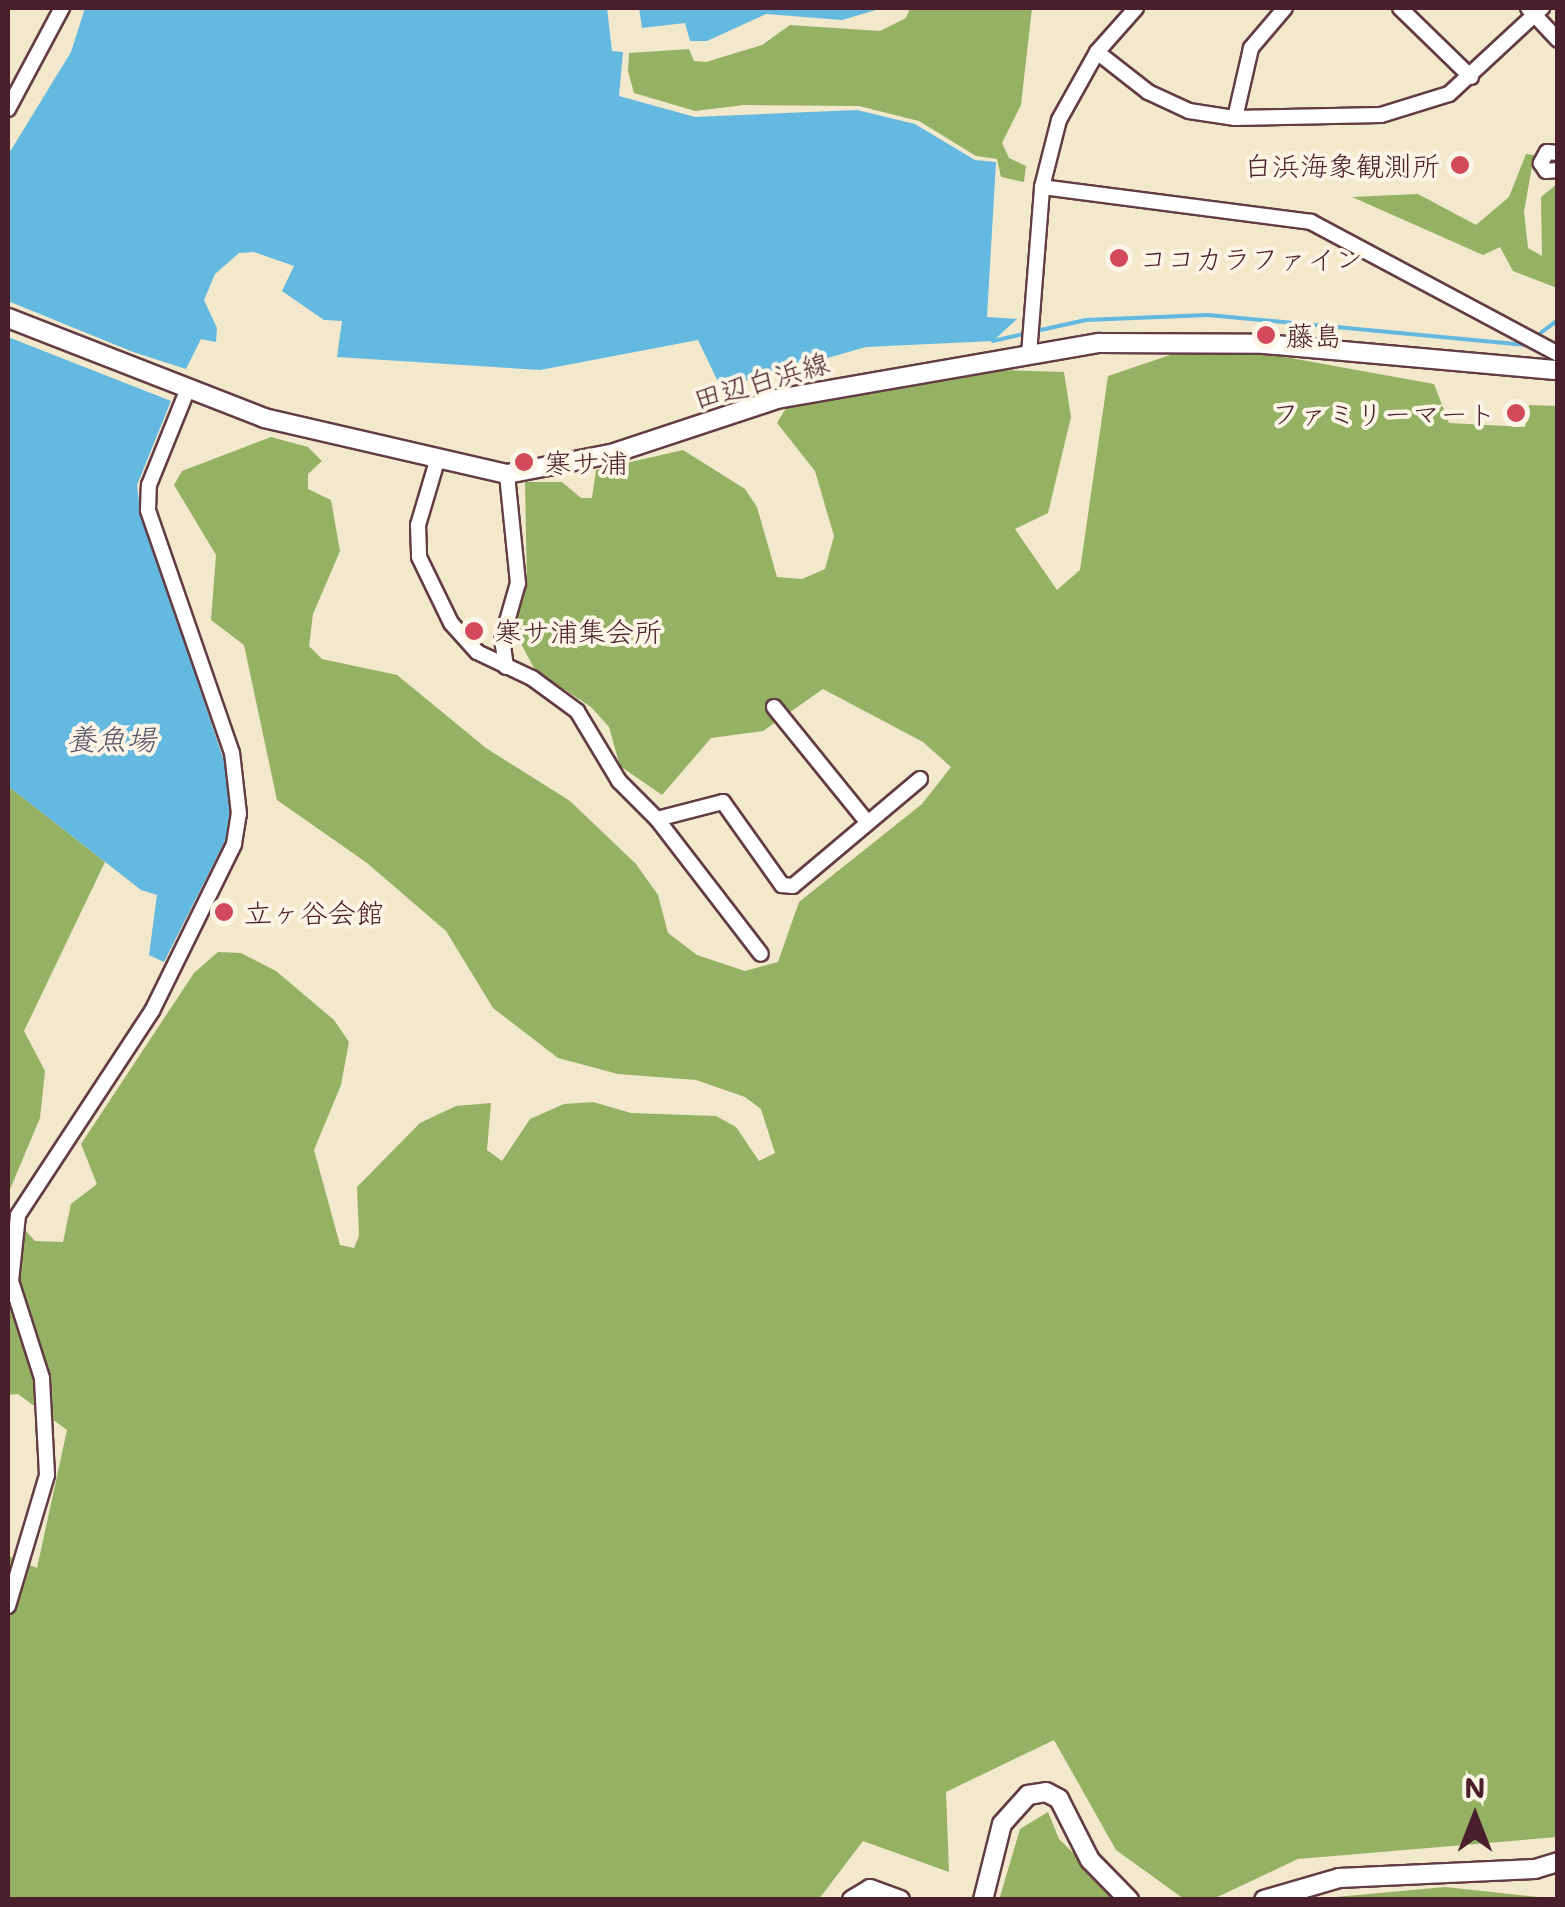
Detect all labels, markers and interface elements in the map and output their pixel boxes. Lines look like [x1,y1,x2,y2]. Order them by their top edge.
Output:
place label: 白浜海象観測所 [1244,148,1440,182]
marker: 白浜海象観測所 [1449,154,1471,176]
place label: ココカラファイン [1139,241,1363,275]
marker: ココカラファイン [1108,247,1130,269]
place label: 藤島 [1286,318,1342,352]
marker: 藤島 [1255,324,1277,346]
street label: 田辺白浜線 [689,345,833,415]
place label: ファミリーマート [1272,396,1496,430]
marker: ファミリーマート [1505,402,1527,424]
place label: 寒サ浦 [544,445,628,479]
marker: 寒サ浦 [513,451,535,473]
place label: 寒サ浦集会所 [494,614,662,648]
marker: 寒サ浦集会所 [463,620,485,642]
water label: 養魚場 [66,720,156,756]
place label: 立ヶ谷会館 [244,895,384,929]
marker: 立ヶ谷会館 [213,901,235,923]
north arrow [1425,1767,1525,1867]
text: N [1464,1769,1486,1805]

